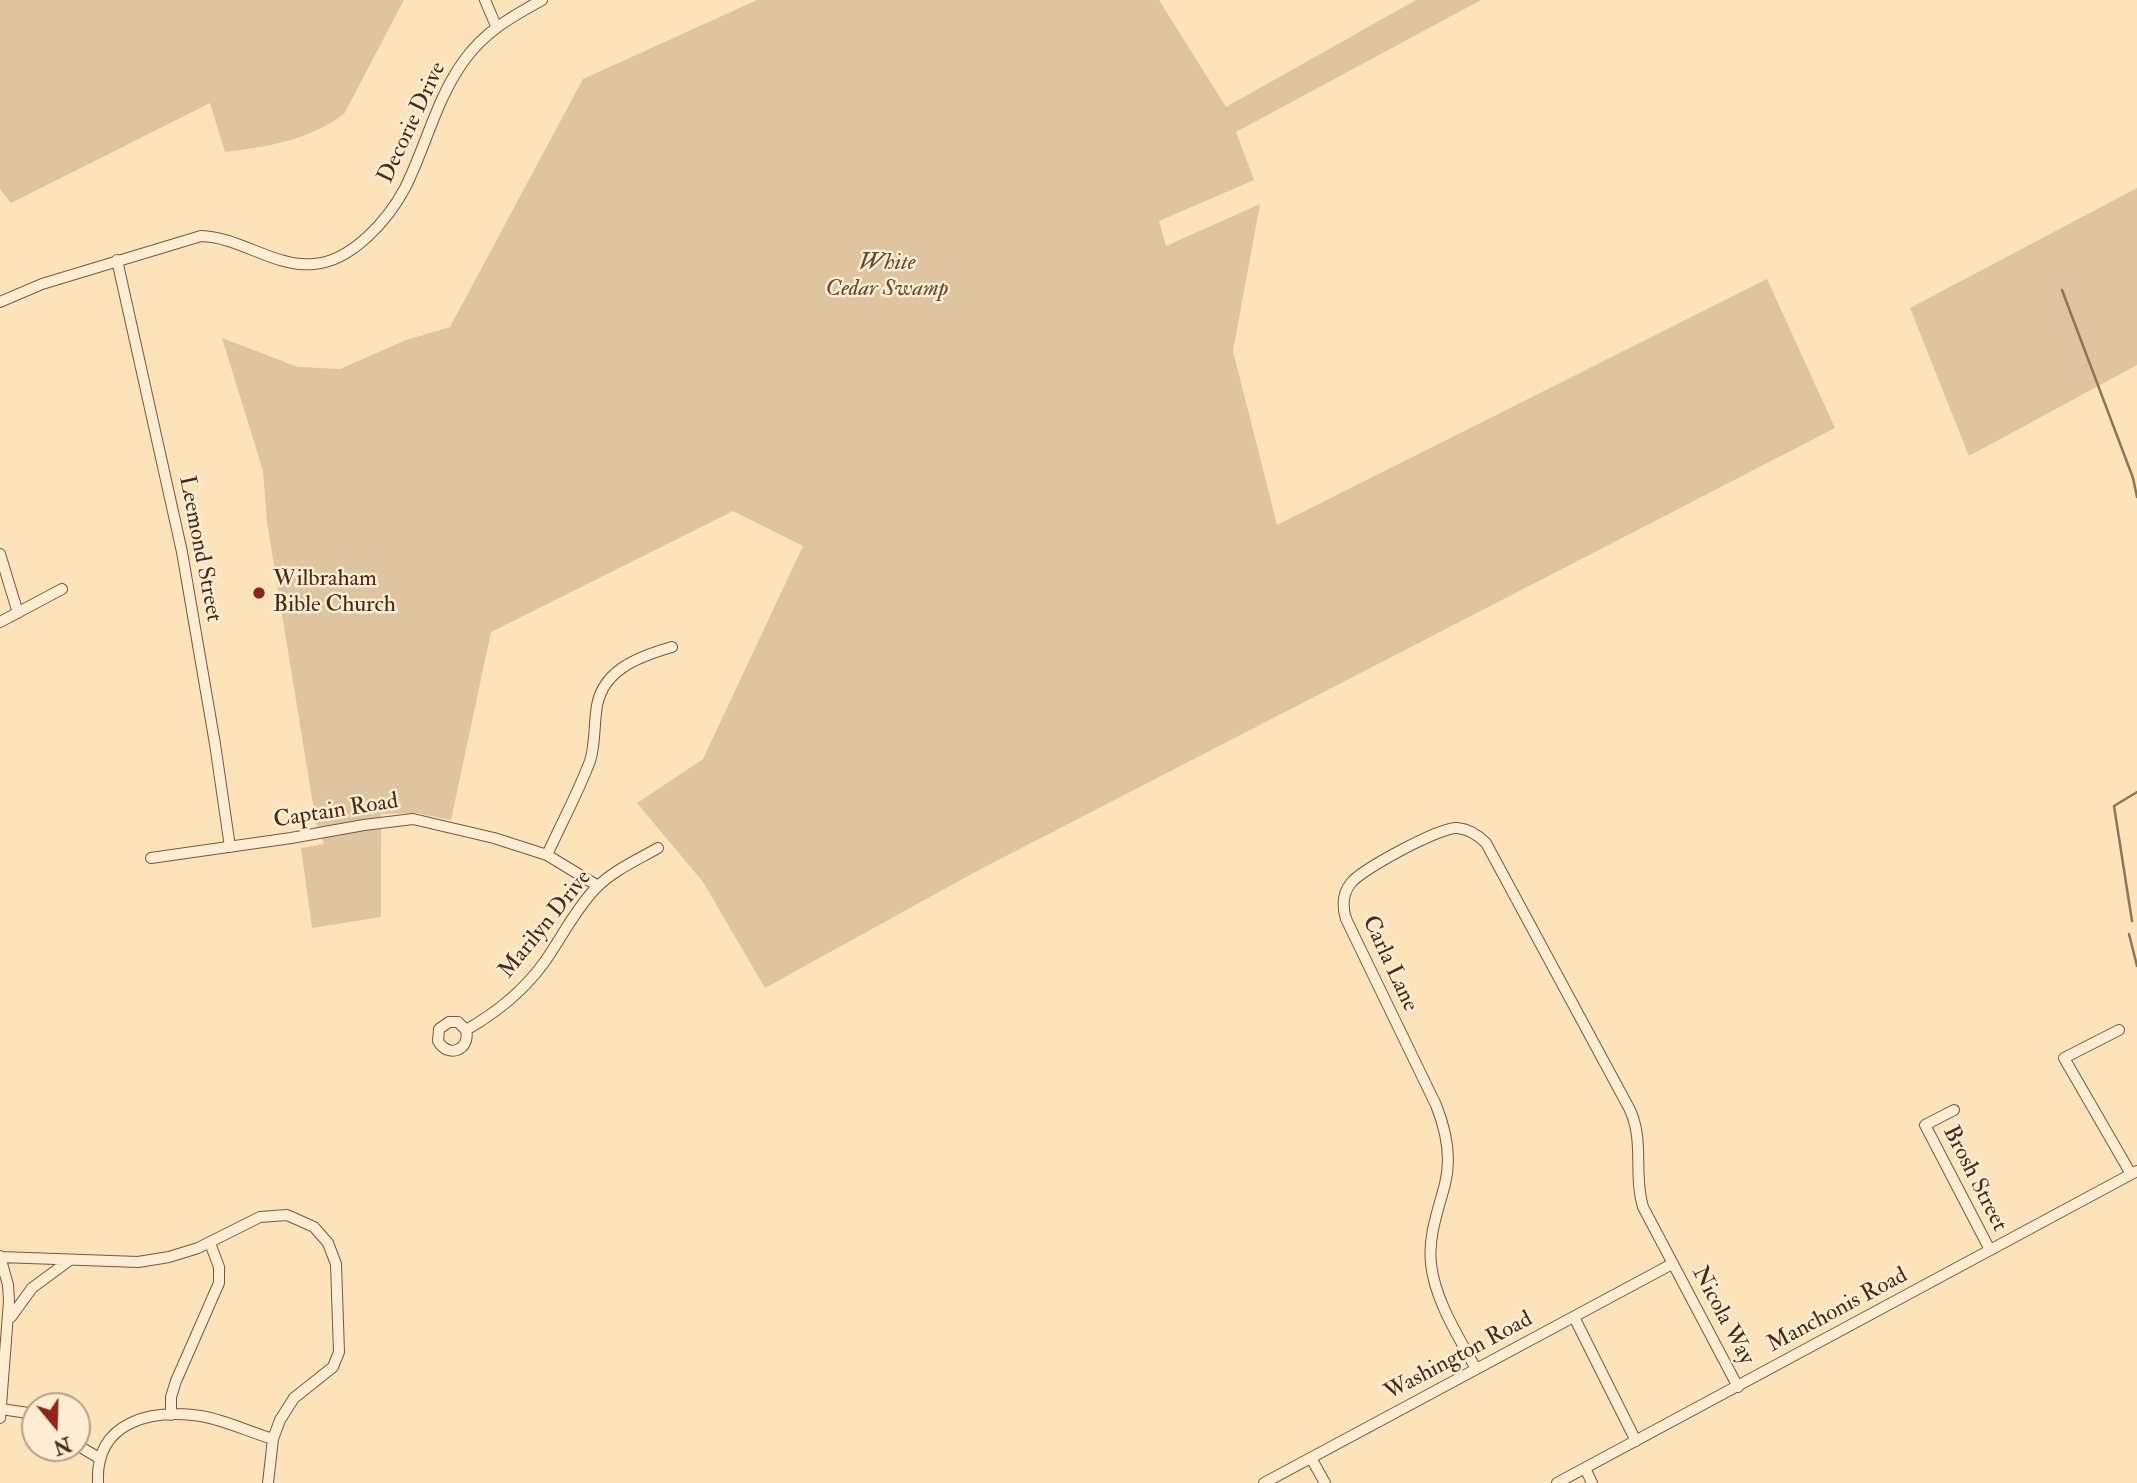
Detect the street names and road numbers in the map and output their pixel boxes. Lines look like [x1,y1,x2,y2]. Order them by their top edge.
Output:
street label: Decorie Drive [373,58,453,188]
street label: Leemond Street [171,474,227,624]
street label: Captain Road [272,789,400,835]
street label: Marilyn Drive [494,865,598,985]
street label: Carla Lane [1355,912,1423,1016]
street label: Brosh Street [1936,1122,2012,1236]
street label: Nicola Way [1685,1262,1759,1370]
street label: Manchonis Road [1763,1263,1913,1359]
street label: Washington Road [1380,1306,1538,1408]

